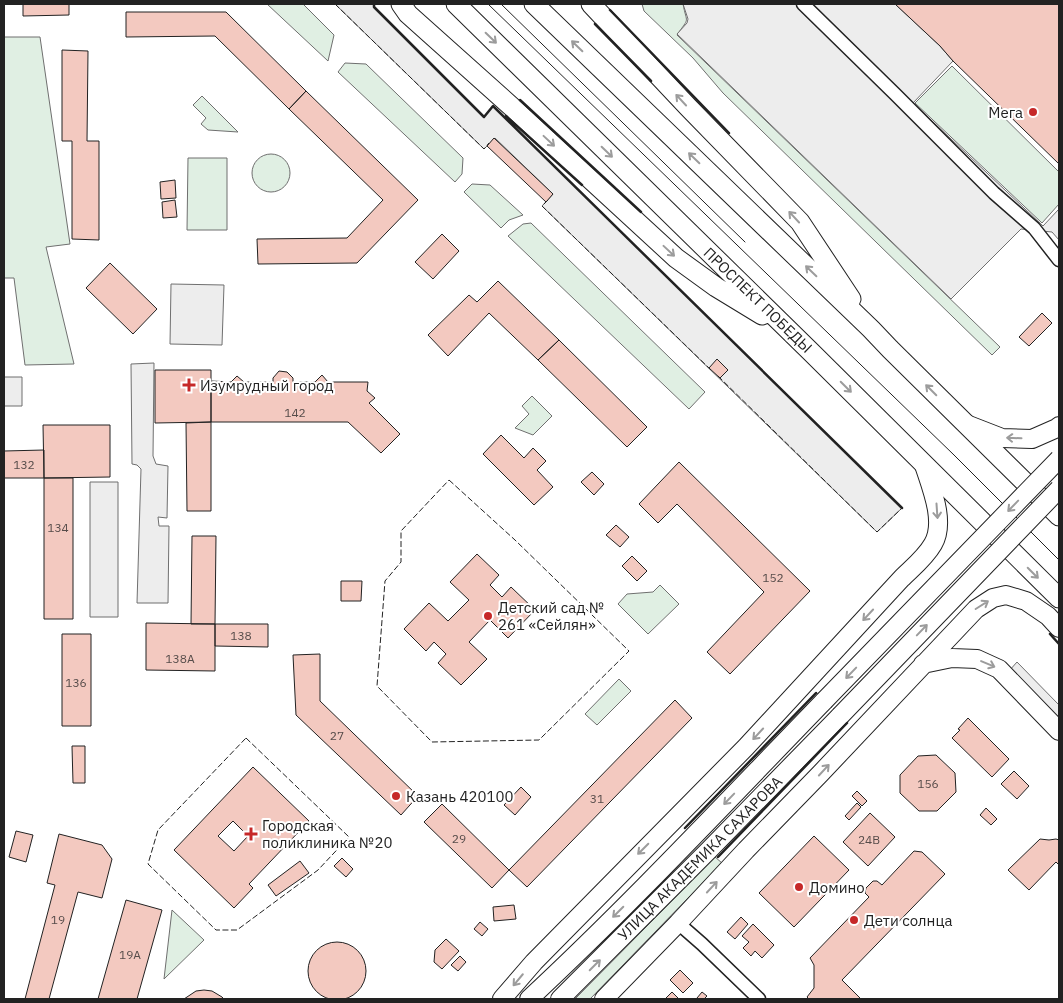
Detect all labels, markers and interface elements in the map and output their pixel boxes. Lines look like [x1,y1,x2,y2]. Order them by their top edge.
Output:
one-way arrow [484,32,497,44]
one-way arrow [571,40,583,52]
one-way arrow [675,94,687,106]
place label: Мега [988,103,1023,122]
marker: Мега [1027,106,1039,118]
one-way arrow [543,135,556,147]
one-way arrow [600,146,613,158]
one-way arrow [687,152,700,164]
one-way arrow [788,210,800,223]
street label: ПРОСПЕКТ ПОБЕДЫ [700,243,816,357]
one-way arrow [662,246,675,257]
one-way arrow [804,265,817,277]
place label: Изумрудный город [200,376,333,395]
marker: Изумрудный город [182,378,196,392]
one-way arrow [839,381,852,393]
one-way arrow [925,384,937,396]
house number: 142 [284,405,306,420]
one-way arrow [1006,433,1022,443]
house number: 132 [13,457,35,472]
one-way arrow [1007,500,1019,513]
one-way arrow [932,503,942,519]
house number: 134 [47,520,69,535]
one-way arrow [1027,567,1040,579]
house number: 152 [762,570,784,585]
place label: Детский сад № 261 «Сейлян» [498,598,605,634]
one-way arrow [975,600,989,611]
one-way arrow [862,608,874,621]
marker: Детский сад № 261 «Сейлян» [482,610,494,622]
one-way arrow [916,624,928,637]
house number: 138 [230,628,252,643]
house number: 138А [165,651,195,666]
one-way arrow [980,659,995,669]
one-way arrow [845,667,857,680]
house number: 136 [65,675,87,690]
house number: 27 [330,728,344,743]
one-way arrow [752,728,764,740]
one-way arrow [818,764,830,776]
street label: УЛИЦА АКАДЕМИКА САХАРОВА [614,771,787,944]
house number: 156 [917,776,939,791]
place label: Казань 420100 [406,787,513,806]
marker: Казань 420100 [390,790,402,802]
house number: 31 [590,791,604,806]
one-way arrow [723,792,735,805]
place label: Городская поликлиника №20 [262,816,392,852]
marker: Городская поликлиника №20 [244,827,258,841]
house number: 29 [452,831,466,846]
house number: 24В [858,832,880,847]
one-way arrow [638,843,650,855]
place label: Домино [809,878,865,897]
one-way arrow [706,881,718,894]
marker: Домино [793,881,805,893]
one-way arrow [612,906,624,918]
place label: Дети солнца [864,911,952,930]
house number: 19 [51,912,65,927]
marker: Дети солнца [848,914,860,926]
house number: 19А [119,947,141,962]
one-way arrow [588,959,601,971]
one-way arrow [512,974,523,987]

